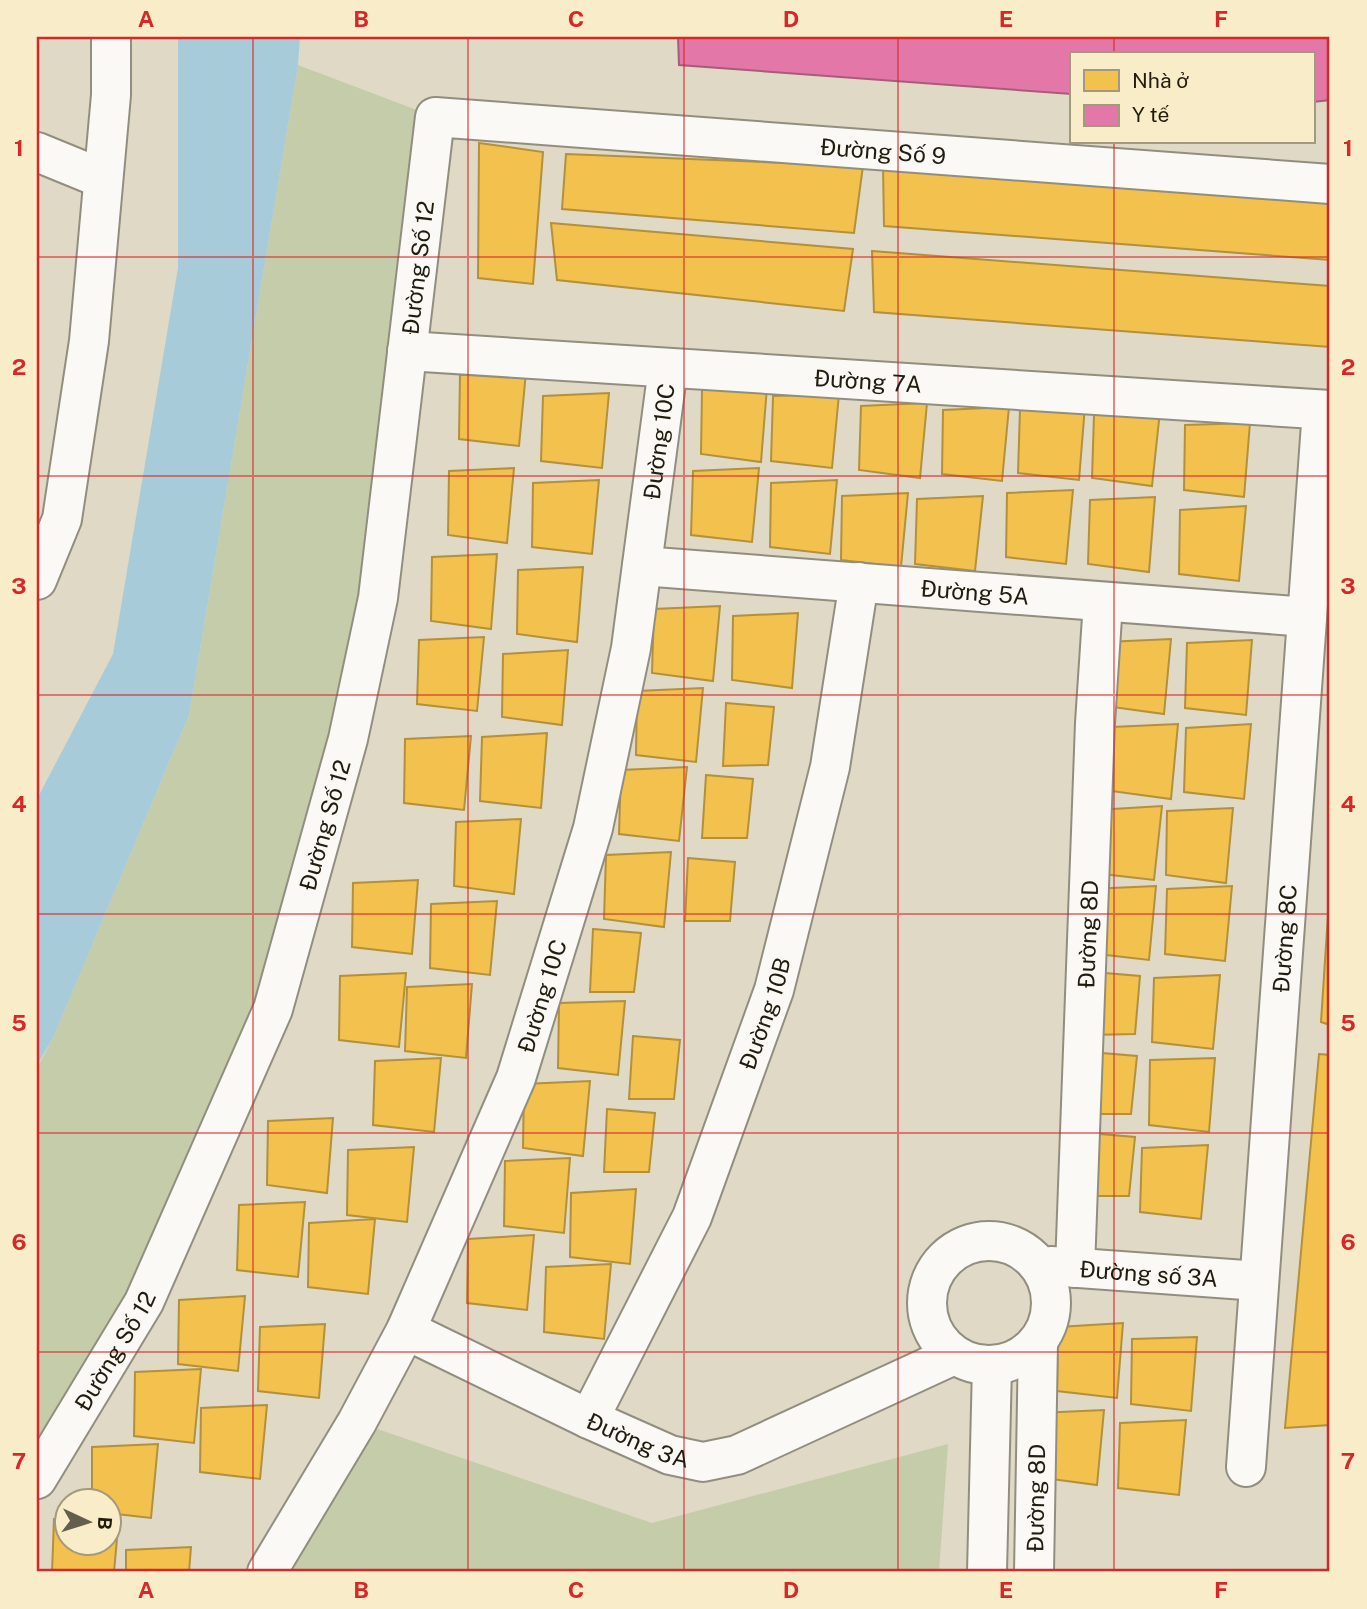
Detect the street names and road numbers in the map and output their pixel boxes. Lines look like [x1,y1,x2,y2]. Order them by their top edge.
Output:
street label: Đường Số 9 [819,132,947,169]
street label: Đường Số 12 [396,199,438,336]
street label: Đường 7A [813,364,923,397]
street label: Đường 10C [637,382,679,501]
street label: Đường 5A [920,574,1030,609]
street label: Đường Số 12 [293,756,355,893]
street label: Đường 8D [1072,879,1103,989]
street label: Đường 8C [1267,883,1301,993]
street label: Đường 10C [511,936,571,1056]
street label: Đường 10B [733,954,795,1073]
street label: Đường số 3A [1079,1255,1219,1292]
street label: Đường Số 12 [68,1287,161,1415]
street label: Đường 3A [583,1406,692,1472]
street label: Đường 8D [1021,1443,1050,1553]

